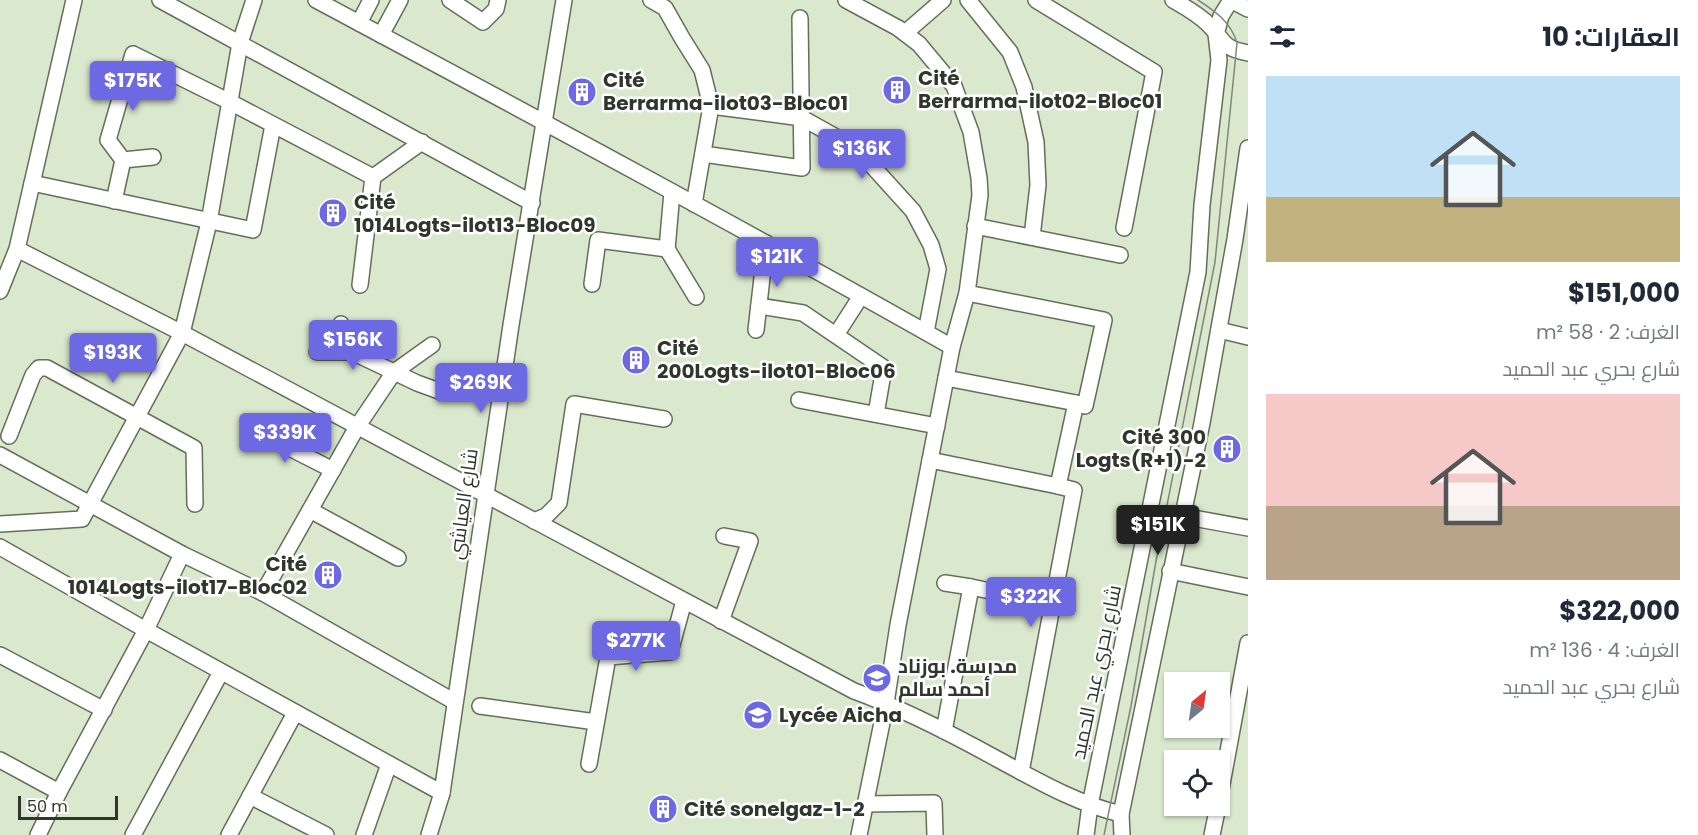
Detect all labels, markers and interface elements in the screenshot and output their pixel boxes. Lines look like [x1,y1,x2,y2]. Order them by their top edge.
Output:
text: العقارات: 10 [1542,19,1680,55]
icon: filters [1266,20,1299,53]
pin: $175K [91,61,175,112]
place label: Cité Berrarma-ilot02-Bloc01 [918,64,1162,115]
text: $175K [104,66,162,94]
place label: Cité Berrarma-ilot03-Bloc01 [603,66,848,117]
building icon: Cité Berrarma-ilot02-Bloc01 [881,74,913,106]
building icon: Cité Berrarma-ilot03-Bloc01 [566,76,598,108]
icon: home [1419,115,1527,223]
pin: $136K [820,129,904,180]
text: $136K [832,134,892,162]
place label: Cité 1014Logts-ilot13-Bloc09 [354,188,596,239]
building icon: Cité 1014Logts-ilot13-Bloc09 [317,197,349,229]
pin: $121K [735,237,819,288]
text: $121K [750,242,804,270]
text: $151,000 [1568,275,1680,311]
text: الغرف: 2 · 58 m² [1536,318,1680,346]
pin: $156K [311,320,395,371]
text: $156K [323,325,383,353]
pin: $193K [71,333,155,384]
place label: Cité 200Logts-ilot01-Bloc06 [657,334,896,385]
text: $193K [83,338,143,366]
building icon: Cité 200Logts-ilot01-Bloc06 [620,344,652,376]
text: شارع بحري عبد الحميد [1502,355,1680,383]
pin: $269K [439,363,523,414]
text: $269K [449,368,513,396]
pin: $339K [243,413,327,464]
text: $339K [253,418,317,446]
place label: Cité 300 Logts(R+1)-2 [1076,423,1206,474]
building icon: Cité 300 Logts(R+1)-2 [1211,433,1243,465]
icon: home [1419,433,1527,541]
street label: شارع العياشي [441,447,486,561]
pin: $151K [1116,505,1200,556]
text: $151K [1130,510,1186,538]
place label: Cité 1014Logts-ilot17-Bloc02 [68,550,307,601]
building icon: Cité 1014Logts-ilot17-Bloc02 [312,559,344,591]
pin: $322K [989,577,1073,628]
text: $322K [1000,582,1062,610]
street label: شارع بحري عبد الحميد [1064,582,1130,762]
text: $322,000 [1559,593,1680,629]
pin: $277K [594,621,678,672]
text: $277K [606,626,666,654]
text: الغرف: 4 · 136 m² [1529,636,1680,664]
place label: مدرسة. بوزناد أحمد سالم [898,652,1017,703]
school or university icon: مدرسة. بوزناد أحمد سالم [861,662,893,694]
north arrow [1164,672,1230,738]
map controls [1164,672,1230,816]
text: شارع بحري عبد الحميد [1502,673,1680,701]
school or university icon: Lycée Aicha [742,699,774,731]
place label: Lycée Aicha [779,701,902,729]
button: locate [1164,750,1230,816]
scale bar [18,793,118,820]
building icon: Cité sonelgaz-1-2 [647,793,679,825]
text: 50 m [27,795,68,818]
place label: Cité sonelgaz-1-2 [684,795,865,823]

